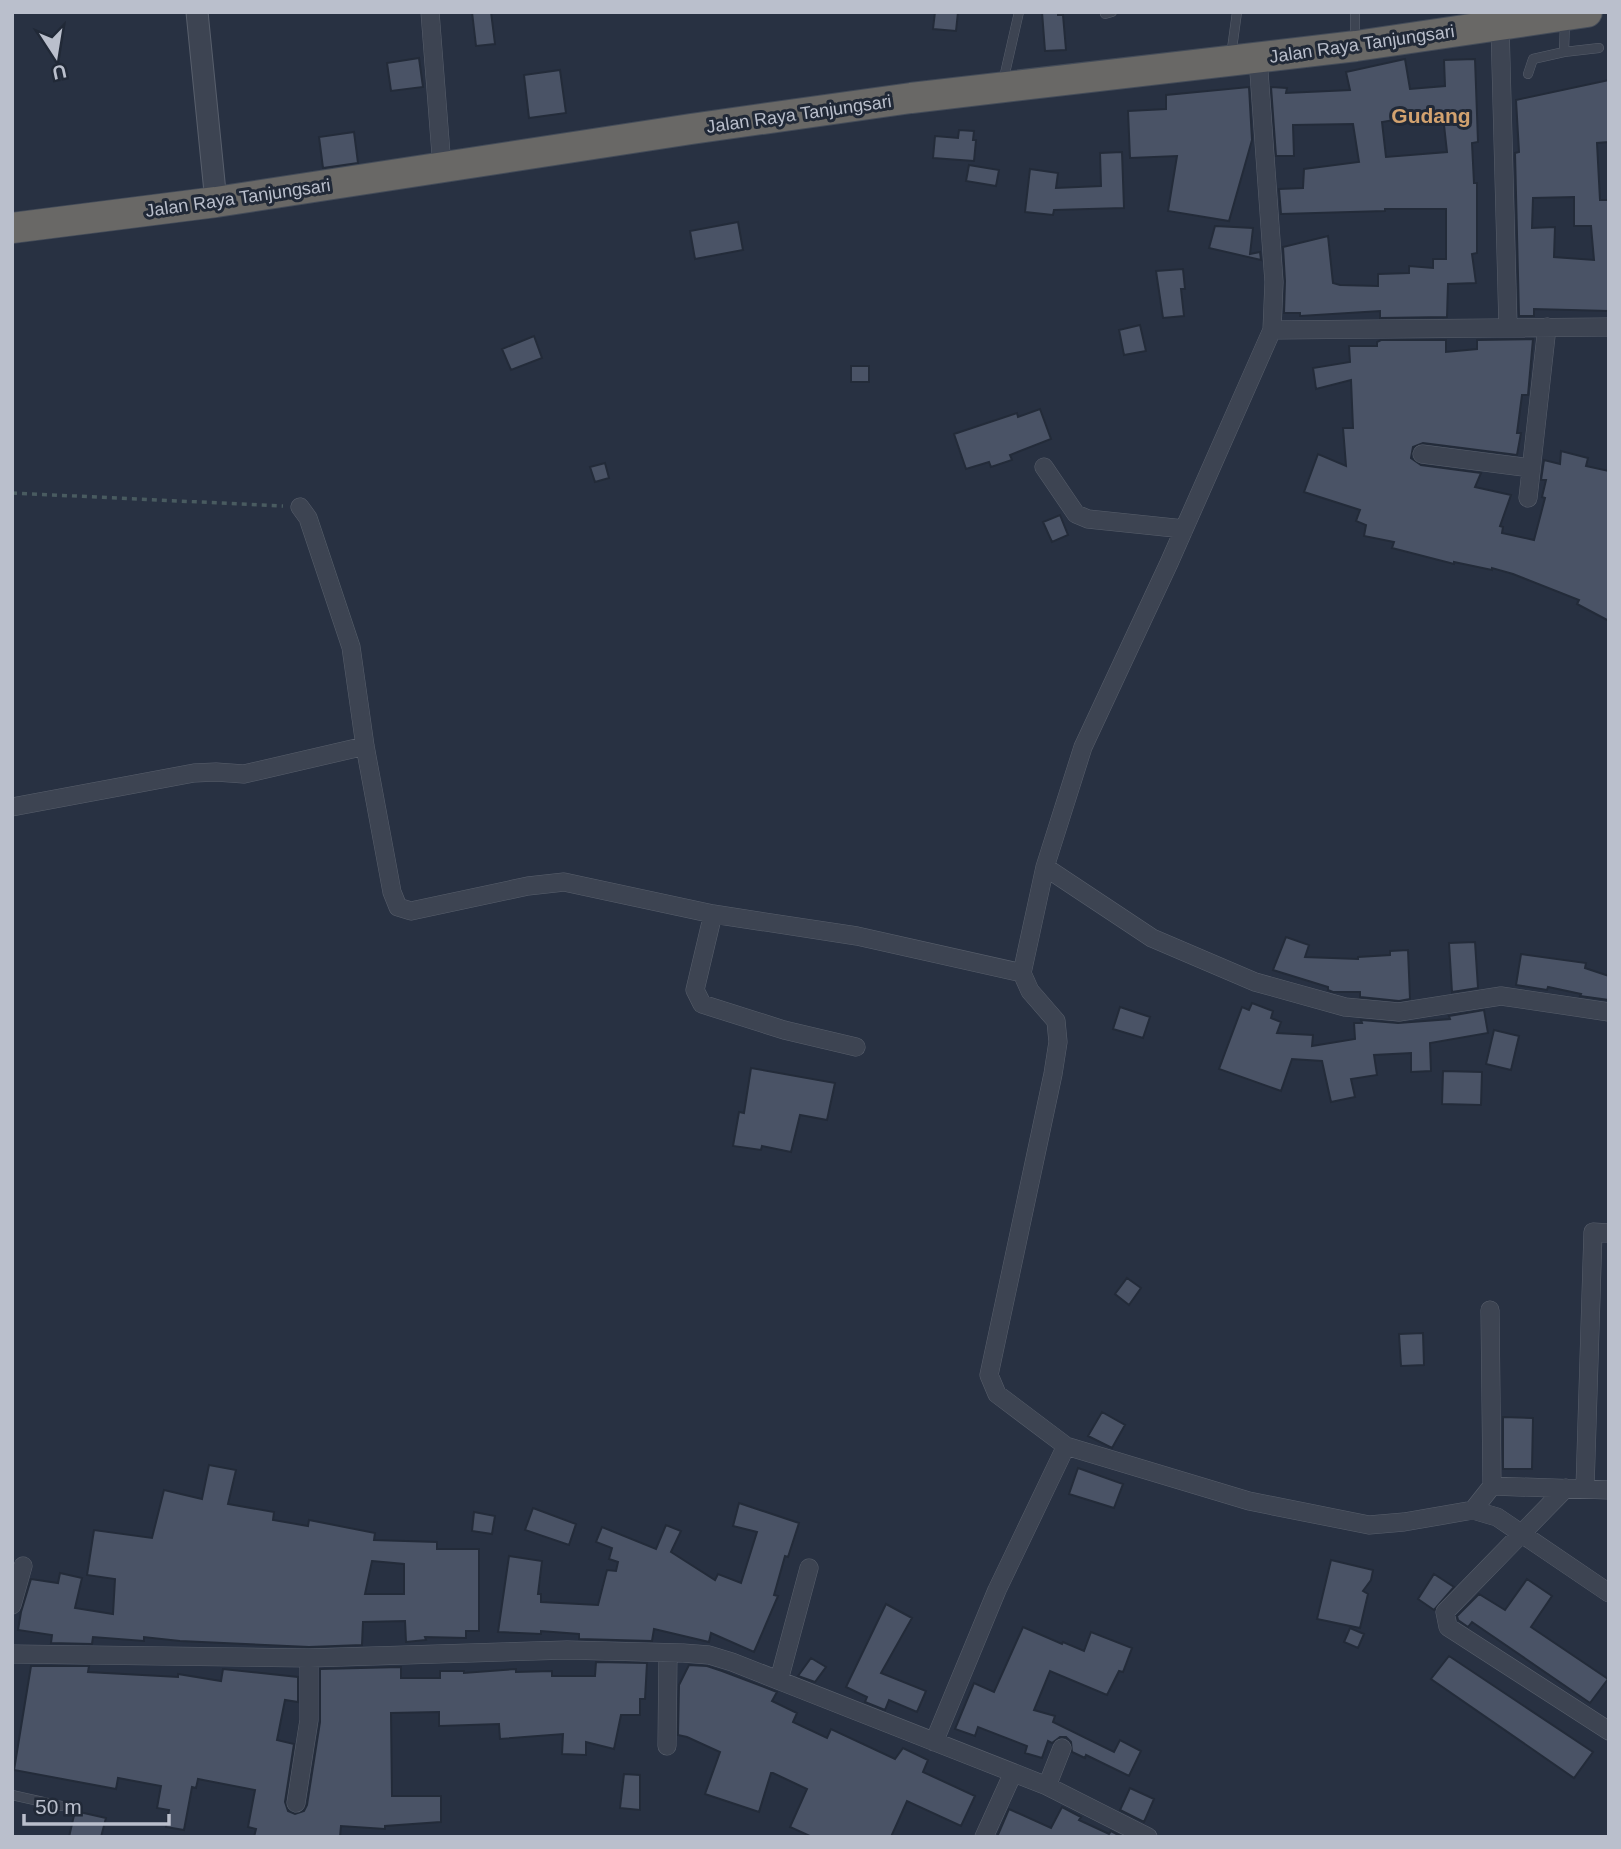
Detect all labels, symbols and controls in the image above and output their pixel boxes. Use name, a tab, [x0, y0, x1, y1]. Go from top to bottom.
north arrow	[21, 21, 91, 91]
street label: Jalan Raya Tanjungsari	[1268, 21, 1456, 67]
text: U	[51, 60, 68, 84]
street label: Jalan Raya Tanjungsari	[705, 91, 893, 137]
district label: Gudang	[1391, 104, 1471, 127]
street label: Jalan Raya Tanjungsari	[144, 175, 332, 221]
scale bar	[24, 1783, 170, 1827]
text: 50 m	[35, 1795, 82, 1818]

